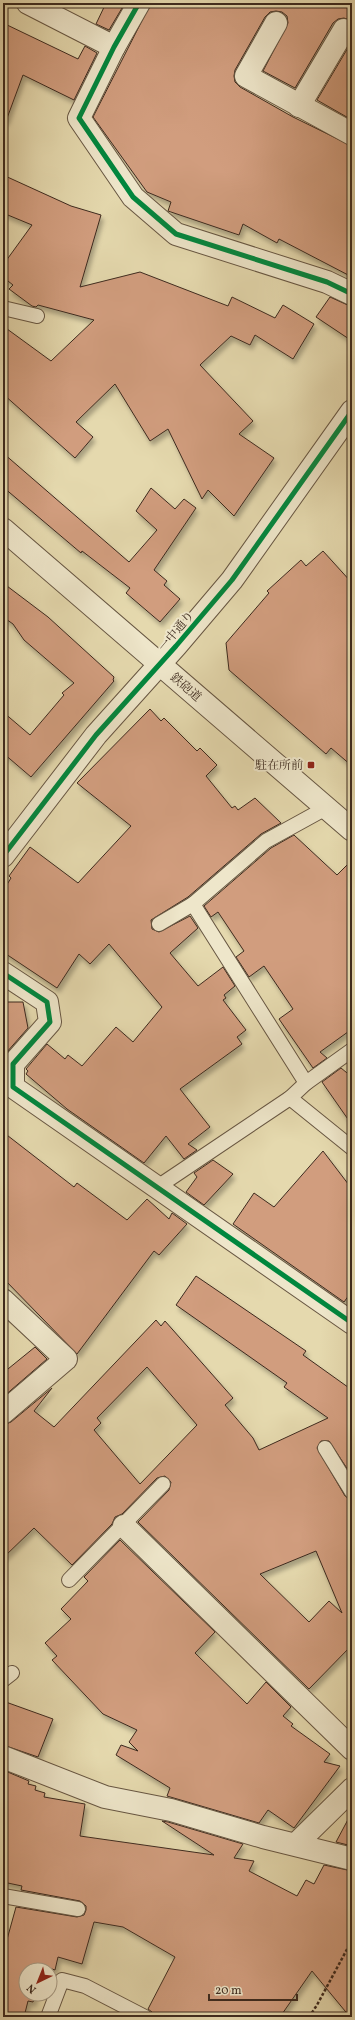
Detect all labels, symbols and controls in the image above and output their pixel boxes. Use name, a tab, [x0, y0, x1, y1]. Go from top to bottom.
street label: 一中通り	[155, 608, 198, 655]
street label: 鉄砲道	[166, 669, 204, 706]
place label: 駐在所前	[255, 758, 303, 774]
marker: 駐在所前	[306, 760, 316, 770]
north arrow	[18, 1962, 58, 2002]
scale bar	[209, 1976, 297, 2002]
text: N	[24, 1980, 40, 1996]
text: 20 m	[215, 1983, 242, 1999]

